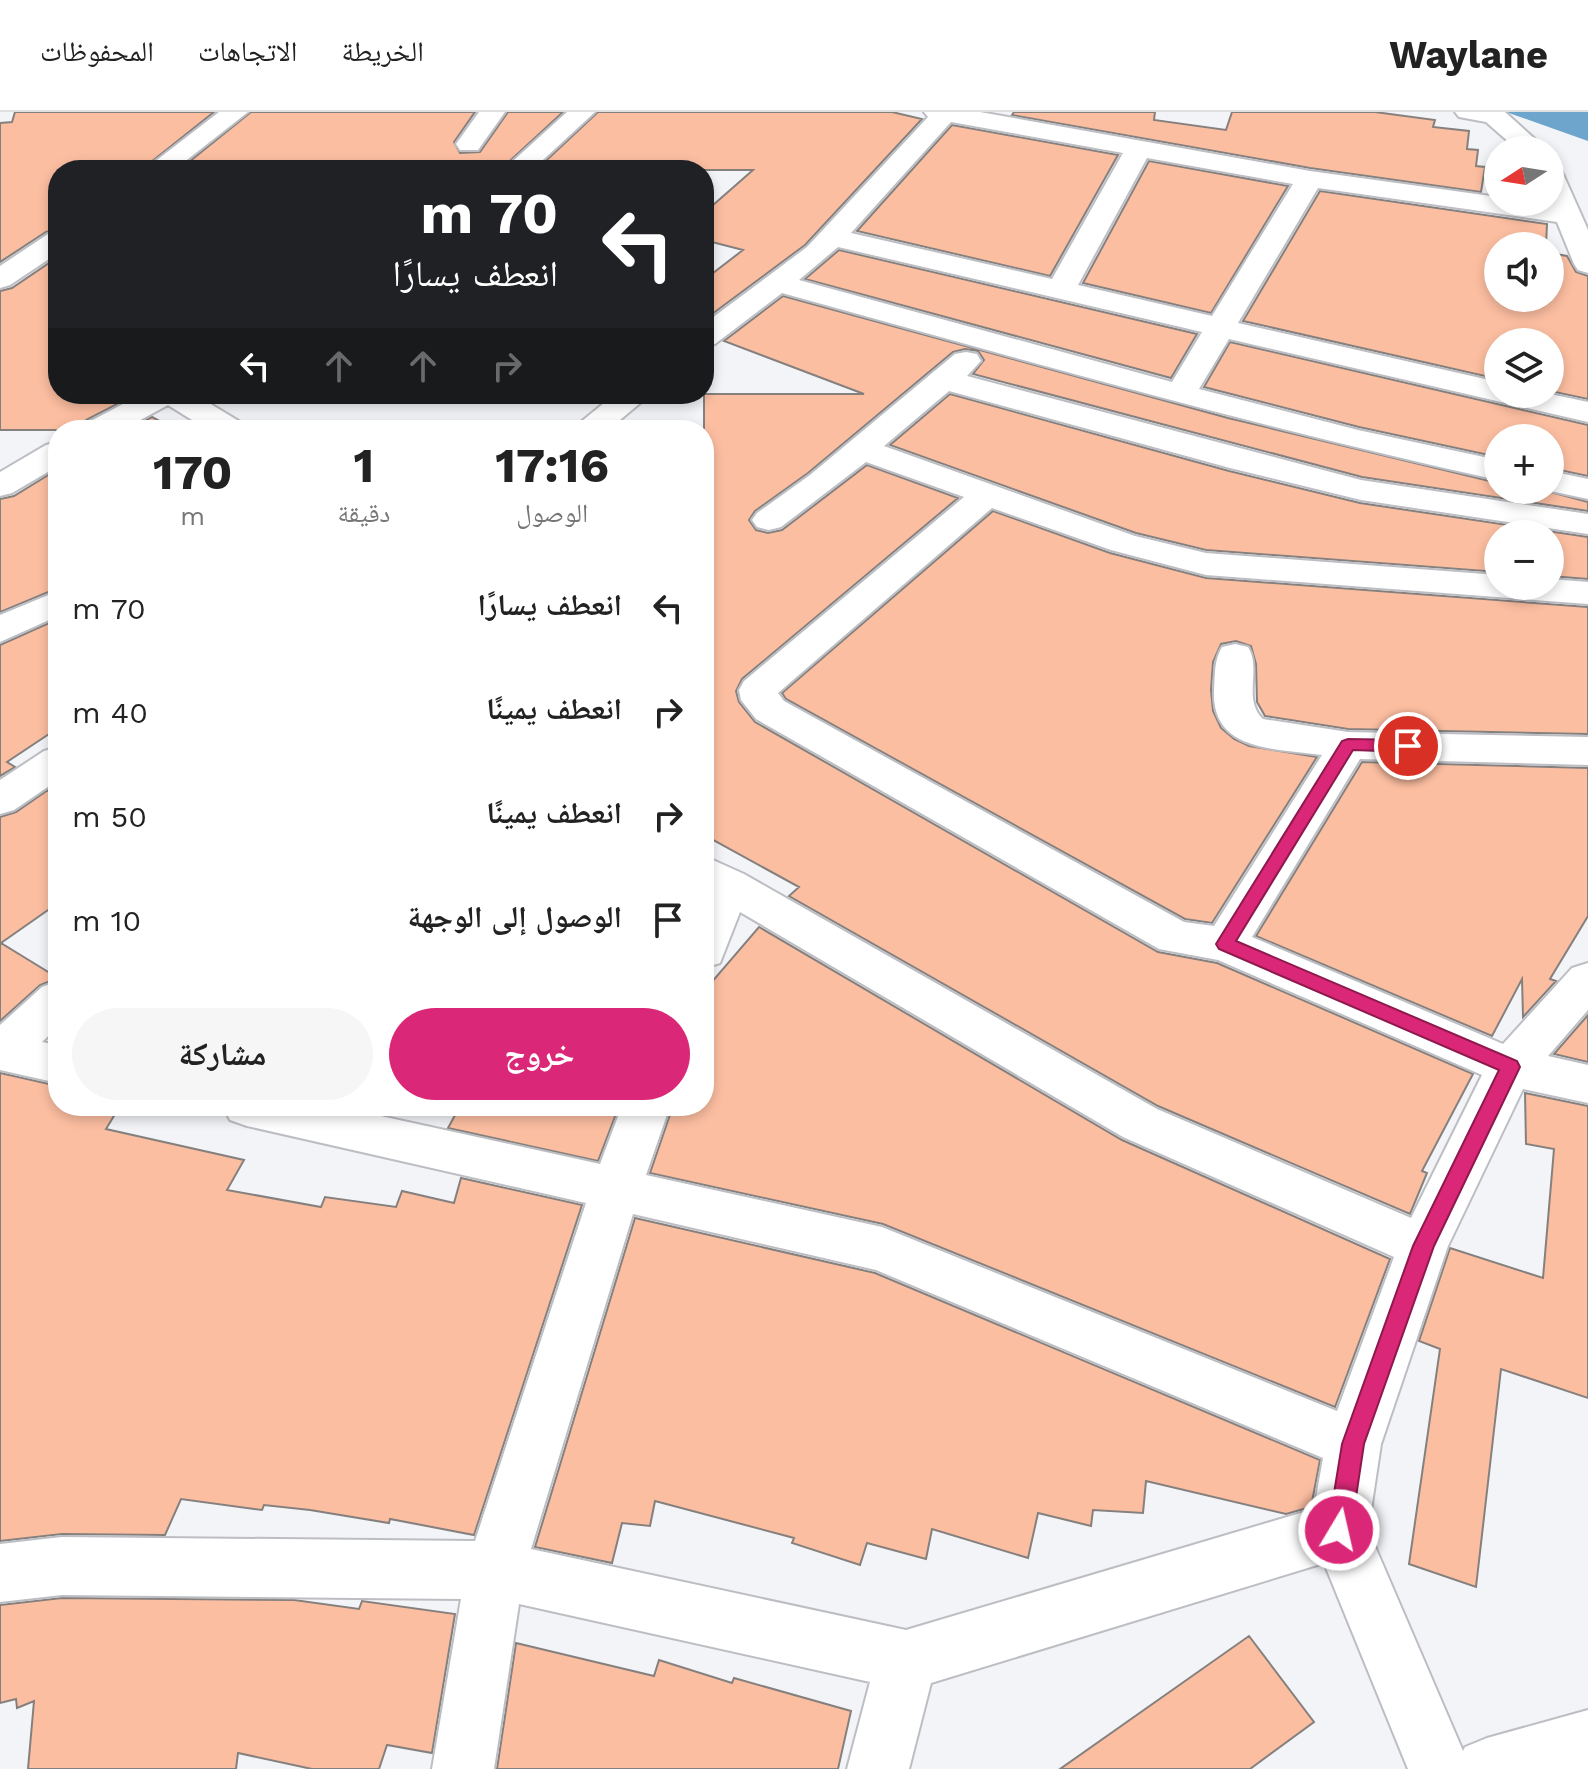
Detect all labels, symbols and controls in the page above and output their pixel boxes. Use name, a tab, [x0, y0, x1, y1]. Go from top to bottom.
text: Waylane	[1389, 33, 1548, 77]
text: المحفوظات	[40, 35, 154, 68]
text: الاتجاهات	[198, 35, 297, 68]
text: الخريطة	[341, 35, 424, 68]
north arrow	[1484, 136, 1564, 216]
map controls	[1484, 136, 1564, 600]
text: 70 m	[421, 181, 558, 247]
icon: left	[586, 192, 690, 296]
button: sound	[1484, 232, 1564, 312]
text: انعطف يسارًا	[393, 253, 558, 295]
button: layers	[1484, 328, 1564, 408]
icon: left	[233, 344, 277, 388]
icon: ahead	[317, 344, 361, 388]
icon: ahead	[401, 344, 445, 388]
icon: right	[485, 344, 529, 388]
button: +	[1484, 424, 1564, 504]
text: 1	[354, 437, 374, 494]
text: 17:16	[495, 437, 609, 494]
text: 170	[153, 444, 233, 501]
text: دقيقة	[337, 498, 390, 528]
text: الوصول	[516, 498, 588, 528]
text: m	[180, 501, 205, 531]
button: −	[1484, 520, 1564, 600]
icon: left	[646, 586, 690, 630]
text: انعطف يسارًا	[477, 587, 622, 622]
text: 70 m	[72, 591, 146, 626]
icon: right	[646, 690, 690, 734]
text: انعطف يمينًا	[486, 691, 622, 726]
text: 40 m	[72, 695, 148, 730]
pin	[1374, 712, 1442, 780]
icon: arrive	[1386, 724, 1430, 768]
icon: right	[646, 794, 690, 838]
text: انعطف يمينًا	[486, 795, 622, 830]
text: 50 m	[72, 799, 147, 834]
icon: arrive	[646, 898, 690, 942]
text: الوصول إلى الوجهة	[408, 899, 622, 934]
text: 10 m	[72, 903, 141, 938]
button: مشاركة	[72, 1008, 373, 1100]
button: خروج	[389, 1008, 690, 1100]
position arrow	[1297, 1488, 1381, 1572]

